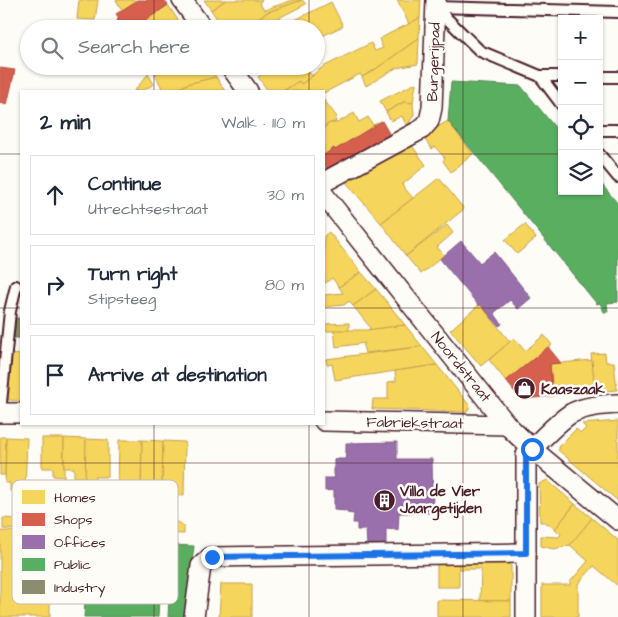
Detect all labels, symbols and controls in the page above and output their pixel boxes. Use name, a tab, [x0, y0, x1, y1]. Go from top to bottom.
map controls	[558, 15, 603, 195]
button: +	[558, 15, 603, 60]
search box	[20, 20, 325, 75]
street label: Burgerijpad	[422, 22, 447, 102]
icon: search	[38, 34, 66, 62]
text: Search here	[78, 34, 190, 61]
button: −	[558, 60, 603, 105]
button: locate	[558, 105, 603, 150]
text: 2 min	[40, 108, 90, 137]
text: Walk · 110 m	[221, 112, 305, 134]
button: layers	[558, 150, 603, 195]
text: Continue	[88, 171, 162, 198]
icon: ahead	[41, 181, 69, 209]
text: 30 m	[267, 184, 304, 206]
text: Utrechtsestraat	[88, 198, 208, 220]
text: Turn right	[88, 261, 177, 288]
icon: right	[41, 271, 69, 299]
text: 80 m	[265, 274, 304, 296]
text: Stipsteeg	[88, 288, 156, 310]
street label: Noordstraat	[426, 327, 496, 407]
icon: arrive	[41, 361, 69, 389]
text: Arrive at destination	[88, 362, 267, 389]
shop icon: Kaaszaak	[513, 377, 537, 401]
place label: Kaaszaak	[541, 379, 606, 400]
street label: Fabriekstraat	[366, 412, 464, 434]
route start	[521, 438, 544, 461]
legend	[12, 480, 178, 604]
place label: Villa de Vier Jaargetijden	[399, 481, 482, 521]
text: Homes	[54, 488, 96, 508]
building icon: Villa de Vier Jaargetijden	[372, 488, 396, 512]
text: Shops	[54, 510, 93, 530]
text: Offices	[54, 533, 106, 553]
route end	[201, 546, 224, 569]
text: Public	[54, 555, 91, 575]
text: Industry	[54, 578, 106, 598]

